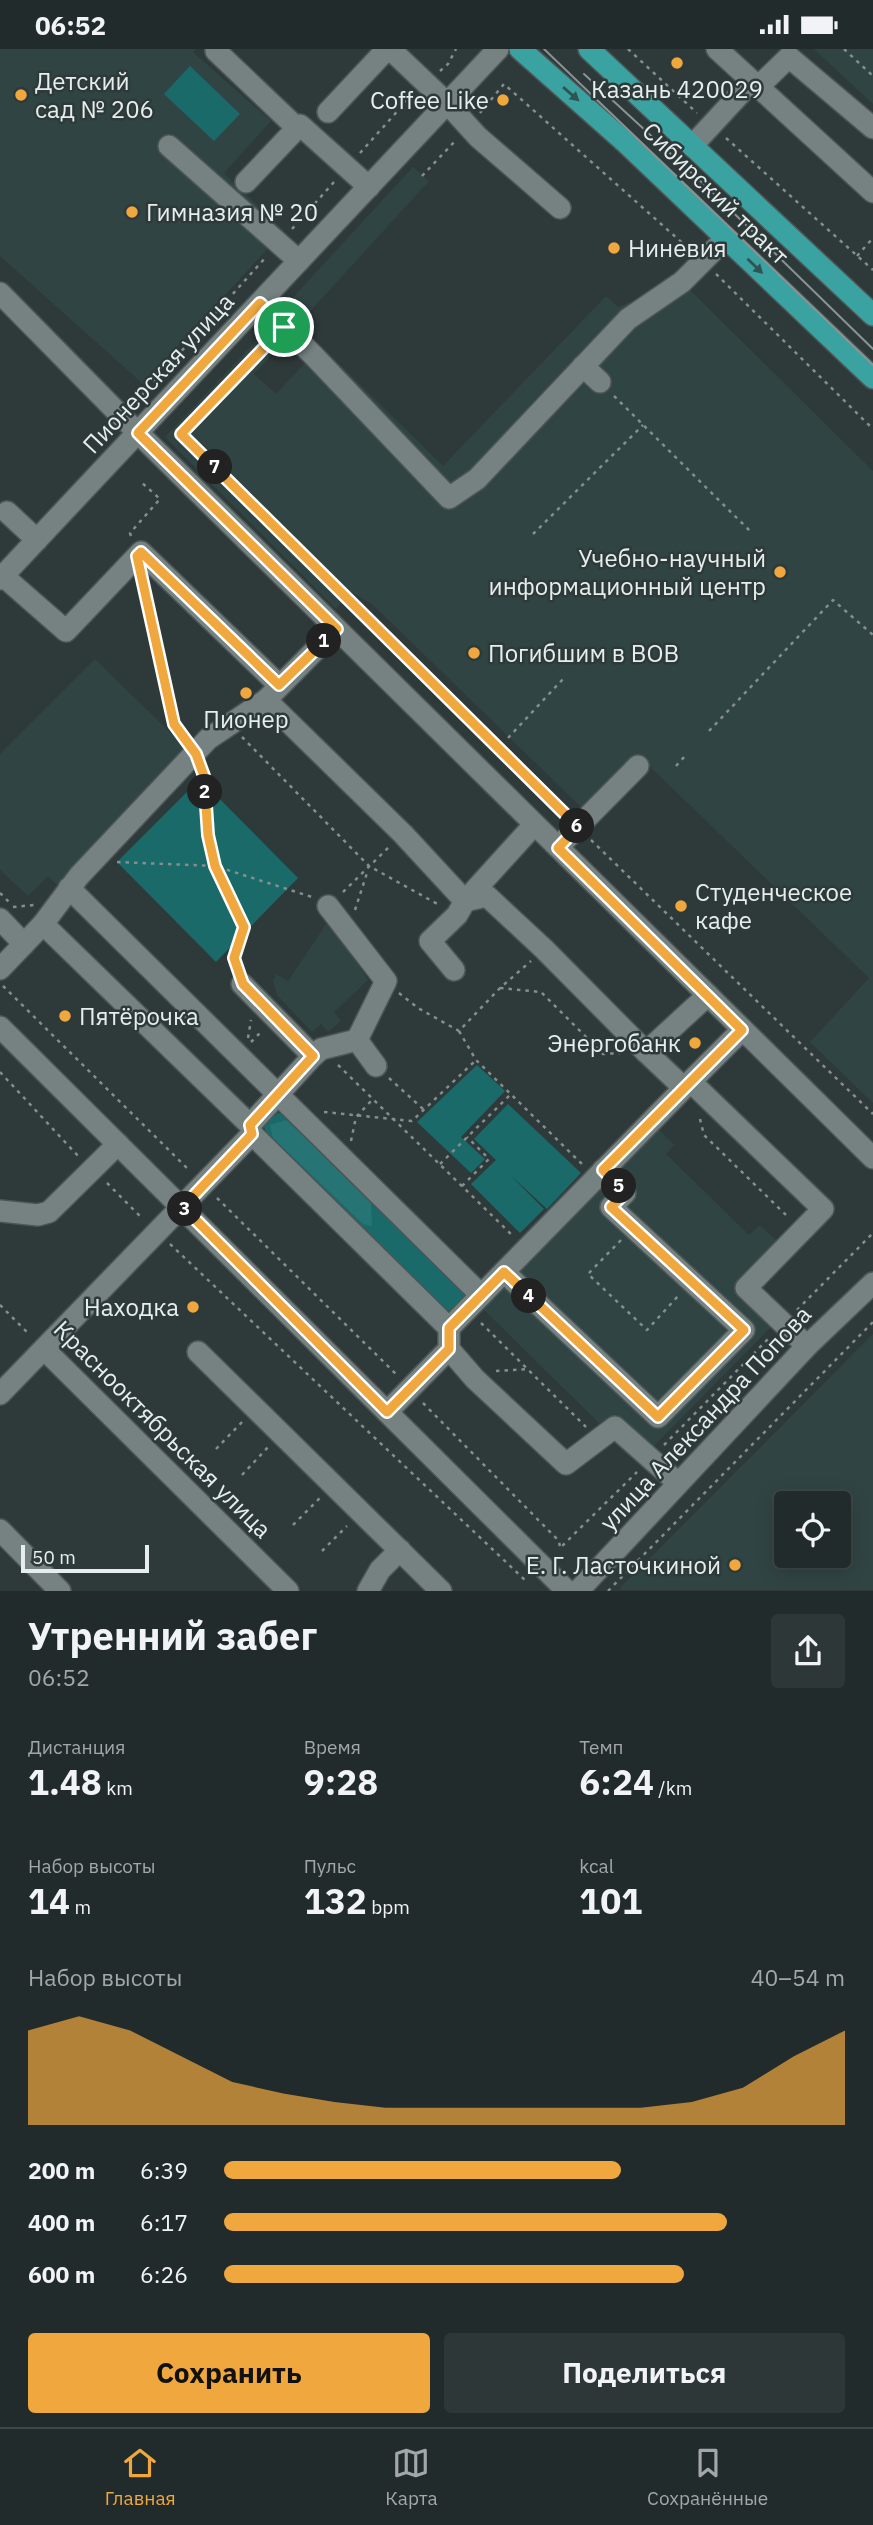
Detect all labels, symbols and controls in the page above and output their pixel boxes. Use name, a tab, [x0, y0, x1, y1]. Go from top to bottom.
text: 06:52	[35, 8, 106, 42]
marker: Казань 420029	[669, 55, 685, 71]
place label: Детский сад № 206	[35, 65, 154, 125]
place label: Казань 420029	[591, 73, 763, 105]
place label: Coffee Like	[370, 84, 489, 116]
one-way arrow	[562, 86, 580, 102]
marker: Детский сад № 206	[13, 87, 29, 103]
marker: Coffee Like	[495, 92, 511, 108]
street label: Сибирский тракт	[636, 115, 796, 271]
place label: Гимназия № 20	[146, 196, 318, 228]
marker: Гимназия № 20	[124, 204, 140, 220]
place label: Ниневия	[628, 232, 727, 264]
marker: Ниневия	[606, 240, 622, 256]
one-way arrow	[746, 257, 763, 273]
street label: Пионерская улица	[75, 286, 241, 460]
pin	[254, 297, 314, 357]
icon: arrive	[265, 308, 303, 346]
pin: 7	[198, 449, 232, 485]
text: 7	[209, 454, 220, 478]
place label: Учебно-научный информационный центр	[489, 542, 766, 602]
marker: Учебно-научный информационный центр	[772, 564, 788, 580]
pin: 1	[306, 623, 342, 659]
text: 1	[318, 628, 329, 652]
place label: Погибшим в ВОВ	[488, 637, 679, 669]
marker: Погибшим в ВОВ	[466, 645, 482, 661]
marker: Пионер	[238, 685, 254, 701]
place label: Пионер	[203, 703, 289, 735]
pin: 2	[188, 775, 222, 809]
text: 2	[199, 779, 210, 803]
pin: 6	[560, 809, 594, 843]
text: 6	[571, 813, 582, 837]
place label: Студенческое кафе	[695, 876, 852, 936]
marker: Студенческое кафе	[673, 898, 689, 914]
place label: Пятёрочка	[79, 1000, 199, 1032]
marker: Пятёрочка	[57, 1008, 73, 1024]
place label: Энергобанк	[547, 1027, 681, 1059]
marker: Энергобанк	[687, 1035, 703, 1051]
pin: 5	[602, 1169, 636, 1203]
text: 5	[613, 1173, 624, 1197]
pin: 3	[168, 1191, 202, 1227]
text: 3	[179, 1196, 190, 1220]
pin: 4	[512, 1279, 546, 1313]
text: 4	[523, 1283, 534, 1307]
place label: Находка	[84, 1291, 179, 1323]
marker: Находка	[185, 1299, 201, 1315]
street label: улица Александра Попова	[592, 1299, 818, 1537]
street label: Краснооктябрьская улица	[47, 1313, 279, 1545]
map controls	[774, 1491, 851, 1568]
button: locate	[774, 1491, 851, 1568]
scale bar	[21, 1541, 149, 1573]
text: 50 m	[32, 1545, 76, 1569]
place label: Е. Г. Ласточкиной	[526, 1549, 721, 1581]
marker: Е. Г. Ласточкиной	[727, 1557, 743, 1573]
text: Утренний забег	[28, 1611, 317, 1660]
button: share	[771, 1614, 845, 1688]
text: 06:52	[28, 1662, 90, 1692]
text: Дистанция	[28, 1735, 125, 1759]
text: Время	[304, 1735, 361, 1759]
text: Темп	[579, 1735, 624, 1759]
text: 1.48	[28, 1759, 102, 1805]
text: 9:28	[304, 1759, 378, 1805]
text: 6:24	[579, 1759, 654, 1805]
text: km	[102, 1776, 133, 1800]
text: /km	[654, 1776, 692, 1800]
text: Набор высоты	[28, 1854, 155, 1878]
text: Пульс	[304, 1854, 356, 1878]
text: kcal	[579, 1854, 614, 1878]
text: 14	[28, 1878, 70, 1924]
text: 132	[304, 1878, 367, 1924]
text: 101	[579, 1878, 642, 1924]
text: m	[70, 1895, 91, 1919]
text: bpm	[367, 1895, 410, 1919]
text: Набор высоты	[28, 1962, 182, 1992]
text: 40–54 m	[751, 1962, 845, 1992]
text: 200 m	[28, 2155, 95, 2185]
text: 6:39	[140, 2155, 188, 2185]
text: 400 m	[28, 2207, 95, 2237]
text: 6:17	[140, 2207, 188, 2237]
text: 600 m	[28, 2259, 95, 2289]
text: 6:26	[140, 2259, 188, 2289]
button: Сохранить	[28, 2333, 430, 2413]
button: Поделиться	[444, 2333, 845, 2413]
tab: Главная	[105, 2444, 176, 2510]
tab: Карта	[385, 2444, 438, 2510]
tab: Сохранённые	[647, 2444, 768, 2510]

